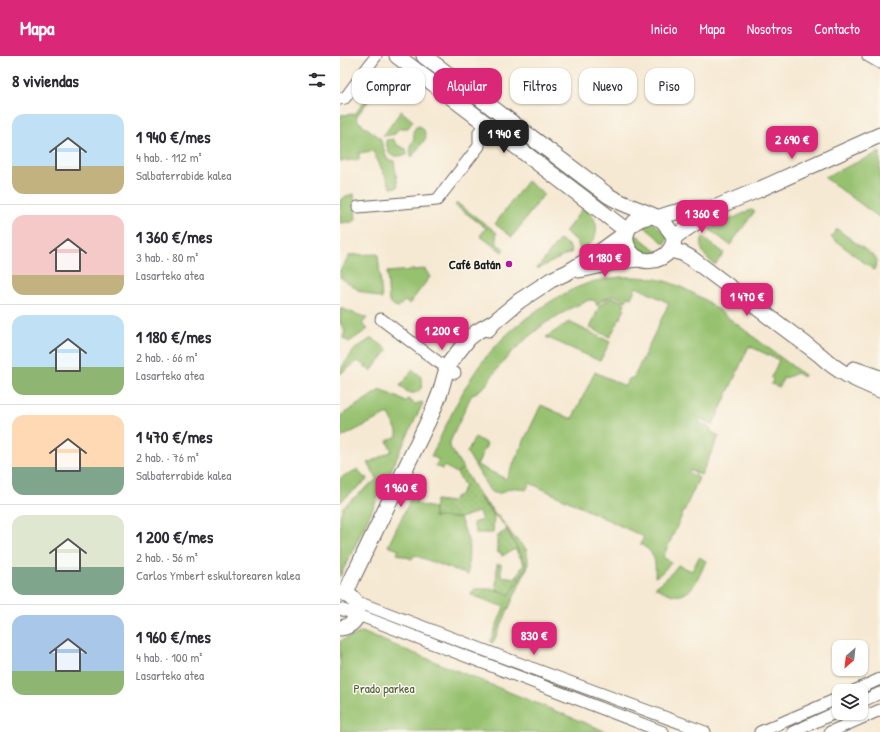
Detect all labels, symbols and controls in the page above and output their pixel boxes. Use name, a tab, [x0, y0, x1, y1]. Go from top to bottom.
text: Mapa	[20, 15, 54, 41]
text: Inicio	[651, 19, 677, 38]
text: Mapa	[699, 19, 725, 38]
text: Nosotros	[747, 19, 792, 38]
text: Contacto	[814, 19, 860, 38]
chip: Comprar	[352, 68, 425, 104]
chip: Alquilar	[433, 68, 502, 104]
chip: Filtros	[510, 68, 571, 104]
chip: Nuevo	[579, 68, 637, 104]
chip: Piso	[645, 68, 694, 104]
text: 8 viviendas	[12, 69, 79, 92]
icon: filters	[306, 69, 328, 91]
pin: 1 940 €	[467, 120, 541, 154]
text: 1 940 €	[488, 124, 520, 142]
text: 1 940 €/mes	[136, 125, 210, 148]
pin: 2 690 €	[755, 126, 829, 160]
icon: home	[44, 130, 92, 178]
text: 2 690 €	[775, 130, 809, 148]
text: 4 hab. · 112 m²	[136, 148, 201, 166]
text: Salbaterrabide kalea	[136, 166, 231, 184]
pin: 1 360 €	[665, 200, 739, 234]
text: 1 360 €	[685, 204, 719, 222]
text: 1 360 €/mes	[136, 225, 212, 248]
icon: home	[44, 231, 92, 279]
pin: 1 180 €	[568, 244, 642, 278]
text: 3 hab. · 80 m²	[136, 248, 198, 266]
text: 1 180 €	[588, 248, 622, 266]
place label: Café Batán	[449, 255, 501, 273]
marker: Café Batán	[504, 259, 514, 269]
text: Lasarteko atea	[136, 266, 204, 284]
pin: 1 470 €	[710, 283, 784, 317]
text: 1 470 €	[730, 287, 764, 305]
pin: 1 200 €	[405, 317, 479, 351]
text: 1 200 €	[425, 321, 459, 339]
text: 1 180 €/mes	[136, 325, 211, 348]
icon: home	[44, 331, 92, 379]
text: 2 hab. · 66 m²	[136, 348, 198, 366]
text: Lasarteko atea	[136, 366, 204, 384]
text: 1 470 €/mes	[136, 425, 213, 448]
icon: home	[44, 431, 92, 479]
text: 2 hab. · 76 m²	[136, 448, 199, 466]
text: Salbaterrabide kalea	[136, 466, 231, 484]
pin: 1 960 €	[364, 474, 438, 508]
text: 1 960 €	[385, 478, 417, 496]
text: 1 200 €/mes	[136, 525, 213, 548]
icon: home	[44, 531, 92, 579]
text: 2 hab. · 56 m²	[136, 548, 198, 566]
text: Carlos Ymbert eskultorearen kalea	[136, 566, 300, 584]
pin: 830 €	[506, 622, 562, 656]
text: 1 960 €/mes	[136, 625, 211, 648]
text: 830 €	[521, 626, 547, 644]
icon: home	[44, 631, 92, 679]
north arrow	[832, 640, 868, 676]
map controls	[832, 640, 868, 720]
text: 4 hab. · 100 m²	[136, 648, 202, 666]
text: Lasarteko atea	[136, 666, 204, 684]
park label: Prado parkea	[354, 679, 414, 697]
button: layers	[832, 684, 868, 720]

